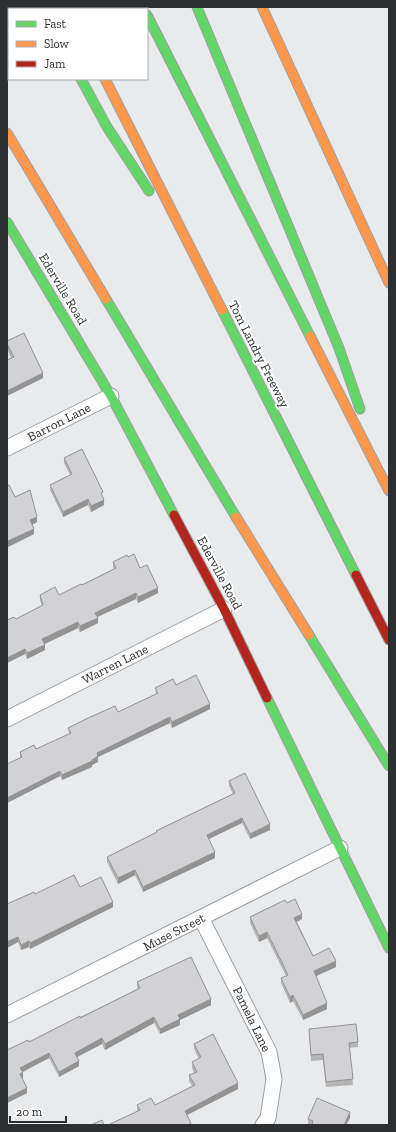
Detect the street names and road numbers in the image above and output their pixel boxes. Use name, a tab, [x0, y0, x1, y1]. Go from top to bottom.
street label: Ederville Road	[36, 251, 90, 327]
street label: Tom Landry Freeway	[225, 298, 293, 410]
street label: Barron Lane	[25, 400, 93, 444]
street label: Ederville Road	[194, 534, 246, 612]
street label: Warren Lane	[79, 641, 151, 687]
street label: Muse Street	[141, 910, 208, 954]
street label: Pamela Lane	[230, 984, 274, 1054]

